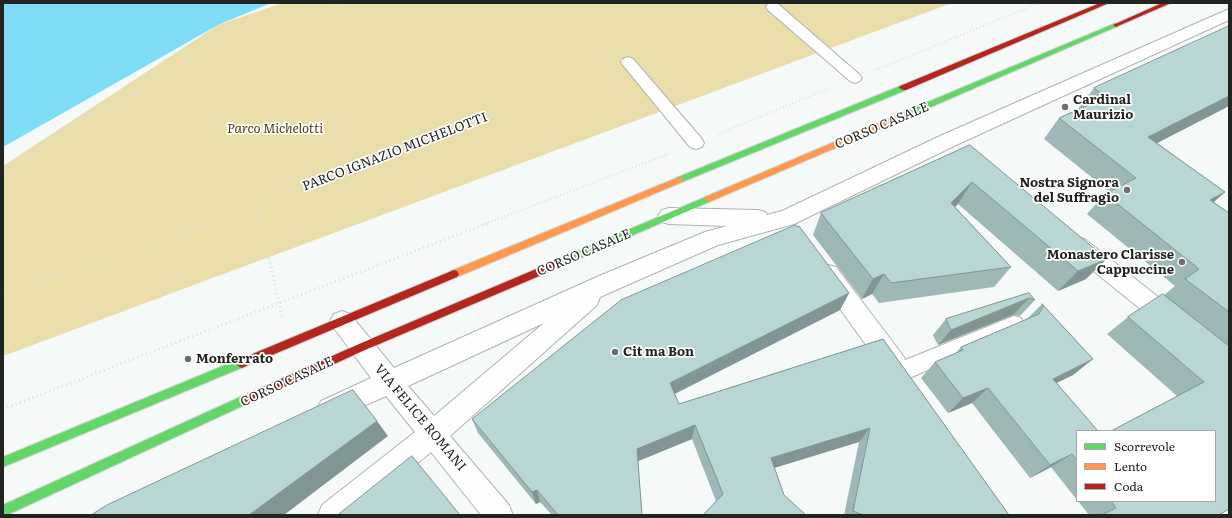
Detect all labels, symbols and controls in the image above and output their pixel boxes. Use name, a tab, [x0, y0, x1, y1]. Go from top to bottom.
place label: Cardinal Maurizio	[1073, 92, 1133, 123]
street label: CORSO CASALE	[833, 99, 931, 153]
marker: Cardinal Maurizio	[1060, 102, 1070, 112]
street label: PARCO IGNAZIO MICHELOTTI	[300, 109, 490, 195]
park label: Parco Michelotti	[227, 121, 323, 137]
place label: Nostra Signora del Suffragio	[1020, 175, 1119, 206]
marker: Nostra Signora del Suffragio	[1122, 185, 1132, 195]
street label: CORSO CASALE	[535, 226, 633, 280]
place label: Monastero Clarisse Cappuccine	[1047, 247, 1174, 278]
marker: Monastero Clarisse Cappuccine	[1177, 257, 1187, 267]
place label: Cit ma Bon	[623, 344, 694, 360]
marker: Cit ma Bon	[610, 347, 620, 357]
place label: Monferrato	[196, 351, 273, 367]
marker: Monferrato	[183, 354, 193, 364]
street label: CORSO CASALE	[238, 354, 336, 410]
street label: VIA FELICE ROMANI	[371, 362, 469, 474]
legend	[1076, 430, 1216, 502]
text: Scorrevole	[1114, 437, 1175, 455]
text: Lento	[1114, 457, 1147, 475]
text: Coda	[1114, 477, 1143, 495]

